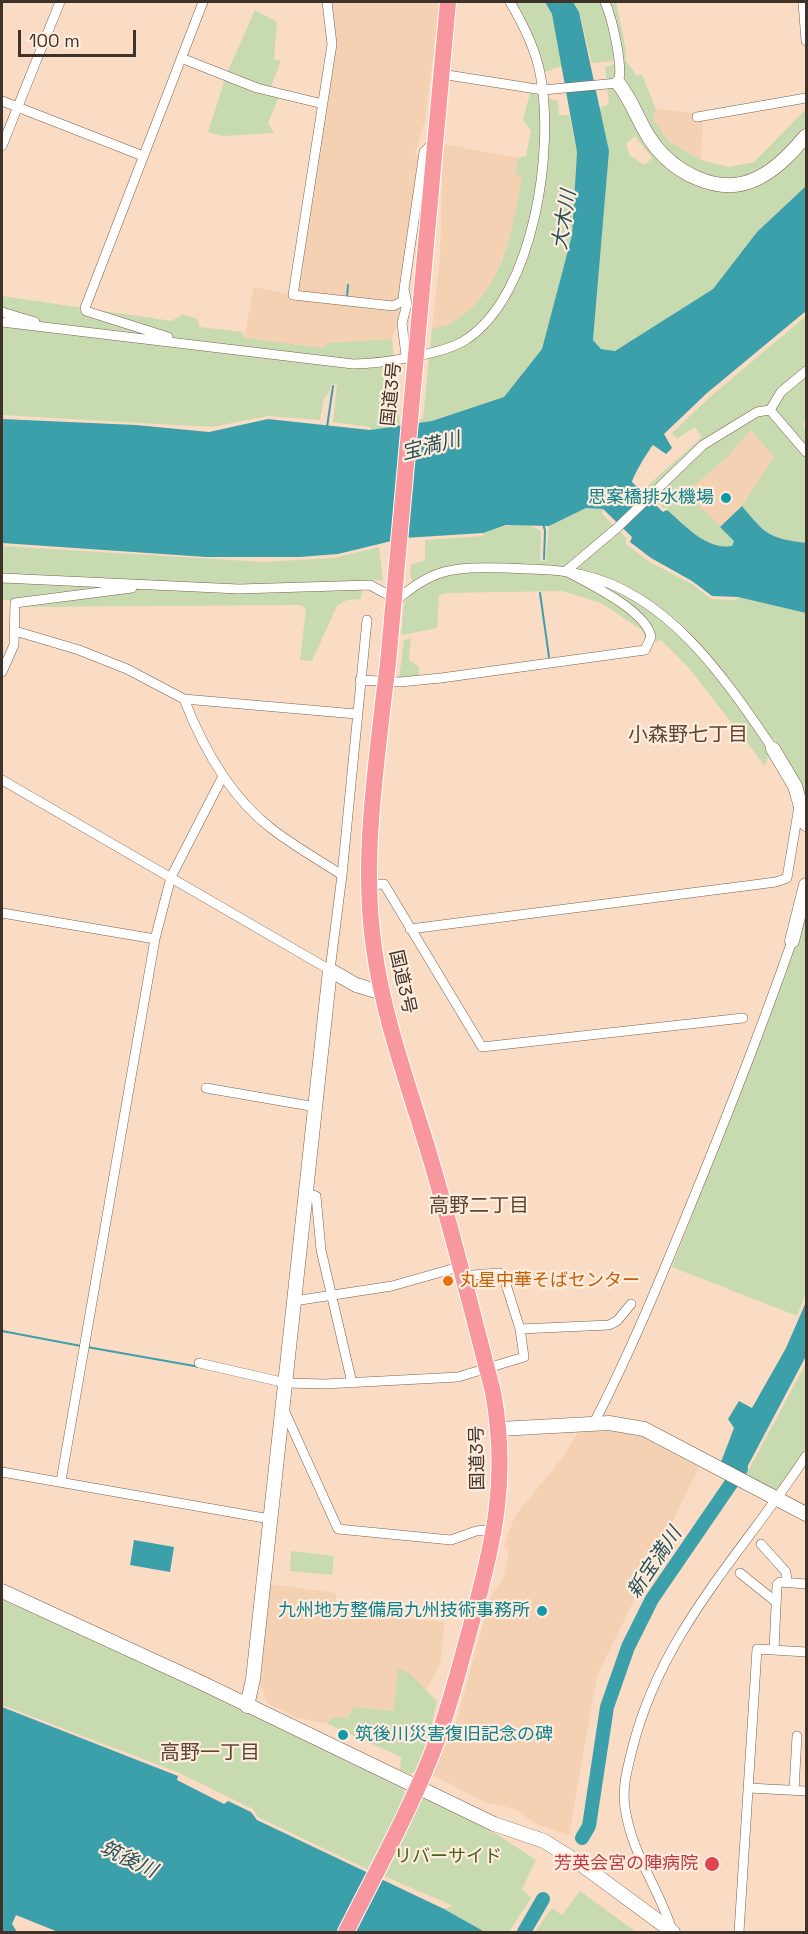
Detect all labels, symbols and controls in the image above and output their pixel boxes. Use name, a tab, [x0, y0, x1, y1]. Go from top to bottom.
scale bar	[21, 18, 140, 56]
text: 100 m	[29, 29, 80, 52]
water label: 大木川	[548, 188, 582, 252]
street label: 国道3号	[378, 361, 406, 427]
water label: 宝満川	[399, 428, 463, 466]
place label: 思案橋排水機場	[588, 487, 714, 509]
marker: 思案橋排水機場	[719, 491, 733, 505]
district label: 小森野七丁目	[628, 724, 748, 748]
street label: 国道3号	[384, 948, 420, 1016]
district label: 高野二丁目	[429, 1195, 529, 1219]
place label: 丸星中華そばセンター	[460, 1270, 640, 1292]
marker: 丸星中華そばセンター	[441, 1274, 455, 1288]
street label: 国道3号	[467, 1425, 489, 1491]
water label: 新宝満川	[623, 1523, 687, 1603]
place label: 九州地方整備局九州技術事務所	[278, 1600, 530, 1622]
marker: 九州地方整備局九州技術事務所	[535, 1604, 549, 1618]
place label: 筑後川災害復旧記念の碑	[355, 1724, 553, 1746]
marker: 筑後川災害復旧記念の碑	[336, 1728, 350, 1742]
district label: 高野一丁目	[160, 1742, 260, 1766]
water label: 筑後川	[96, 1836, 160, 1884]
park label: リバーサイド	[394, 1846, 502, 1868]
place label: 芳英会宮の陣病院	[554, 1853, 698, 1875]
marker: 芳英会宮の陣病院	[703, 1855, 721, 1873]

